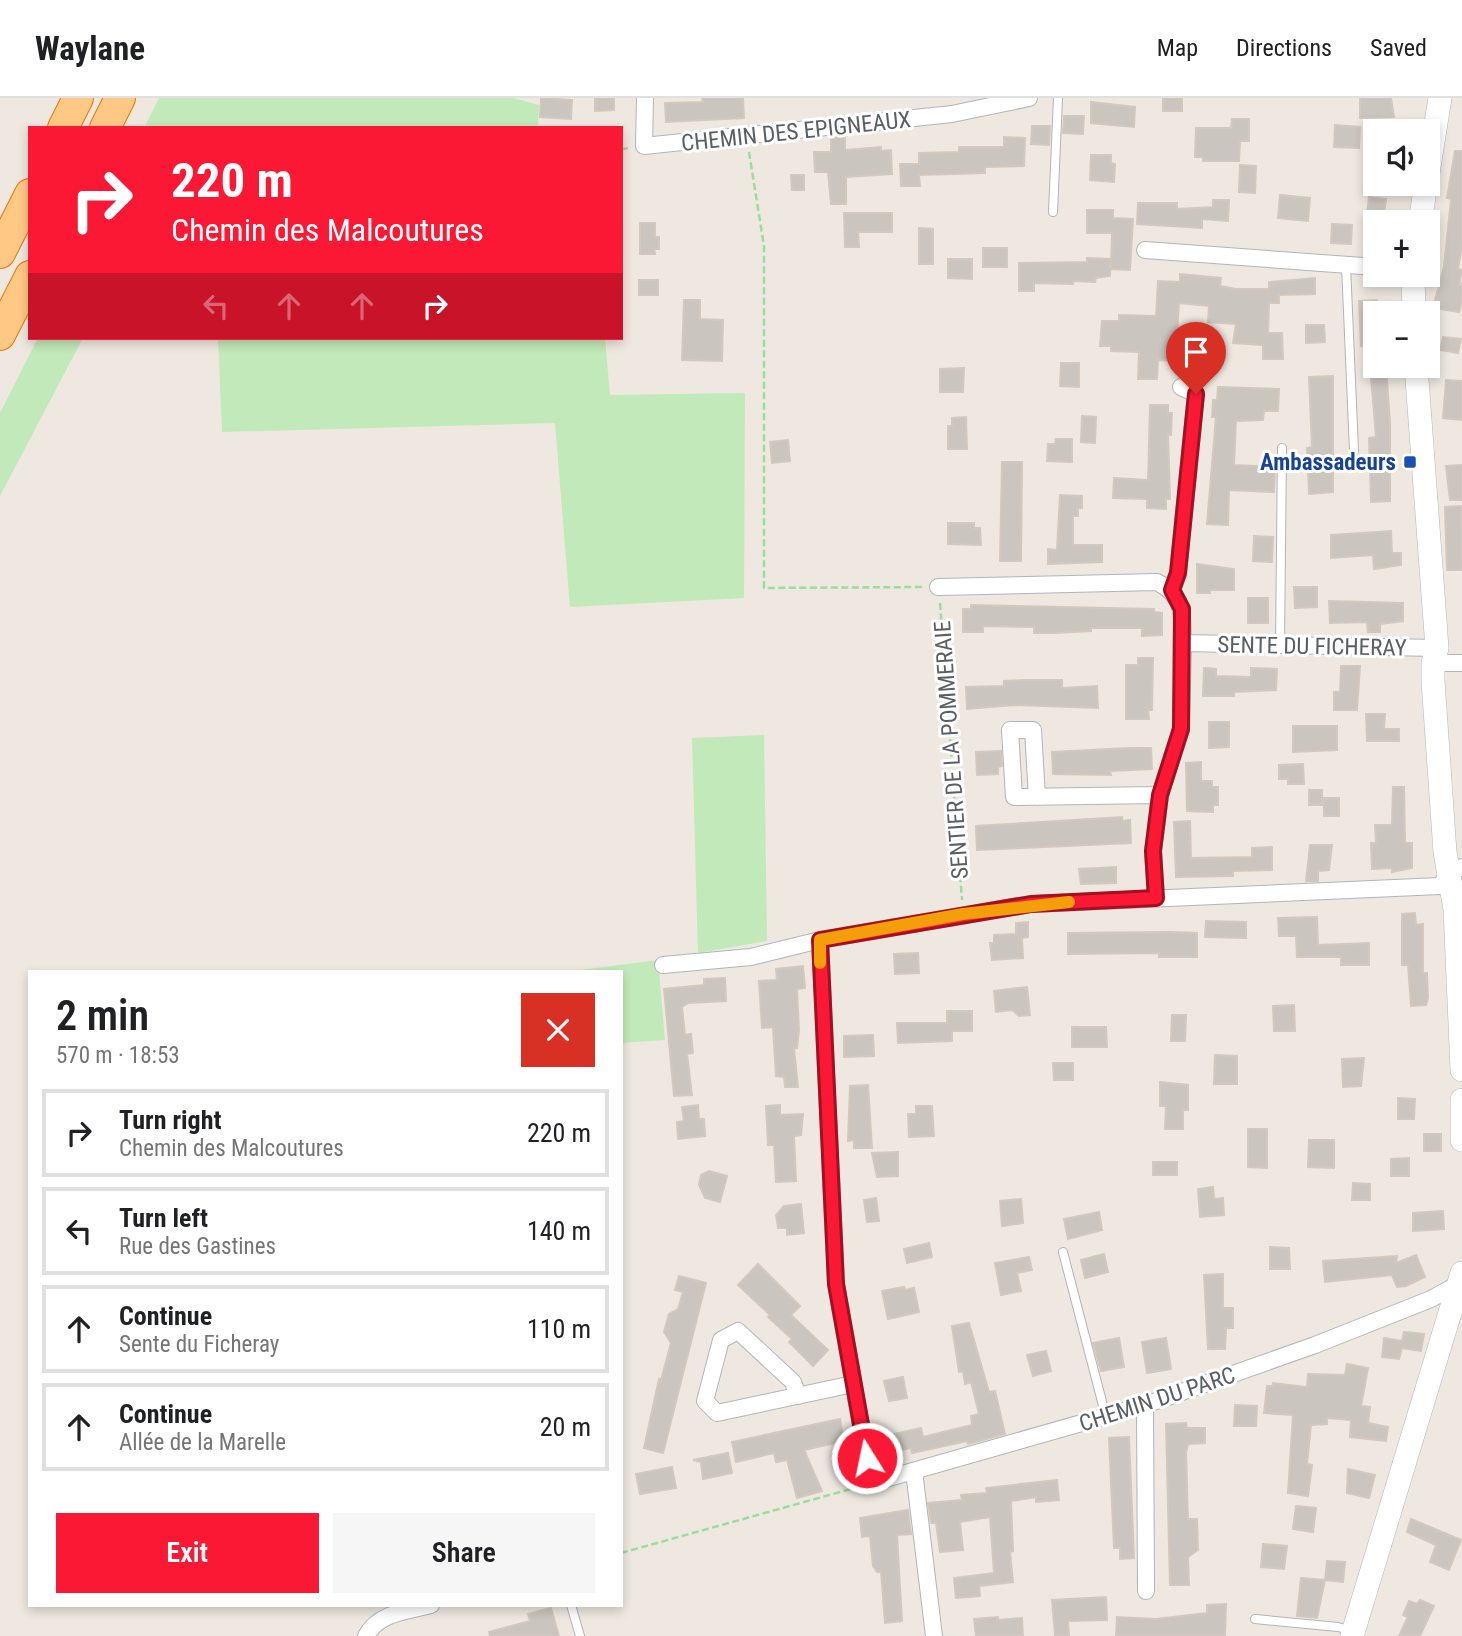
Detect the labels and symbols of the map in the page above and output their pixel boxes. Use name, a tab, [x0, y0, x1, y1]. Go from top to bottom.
street label: CHEMIN DES EPIGNEAUX	[680, 106, 912, 157]
pin	[1166, 322, 1226, 394]
place label: Ambassadeurs	[1260, 449, 1396, 476]
marker: Ambassadeurs	[1402, 454, 1418, 470]
street label: SENTIER DE LA POMMERAIE	[929, 620, 974, 880]
street label: SENTE DU FICHERAY	[1217, 631, 1407, 662]
street label: CHEMIN DU PARC	[1076, 1362, 1239, 1437]
position arrow	[830, 1421, 904, 1495]

